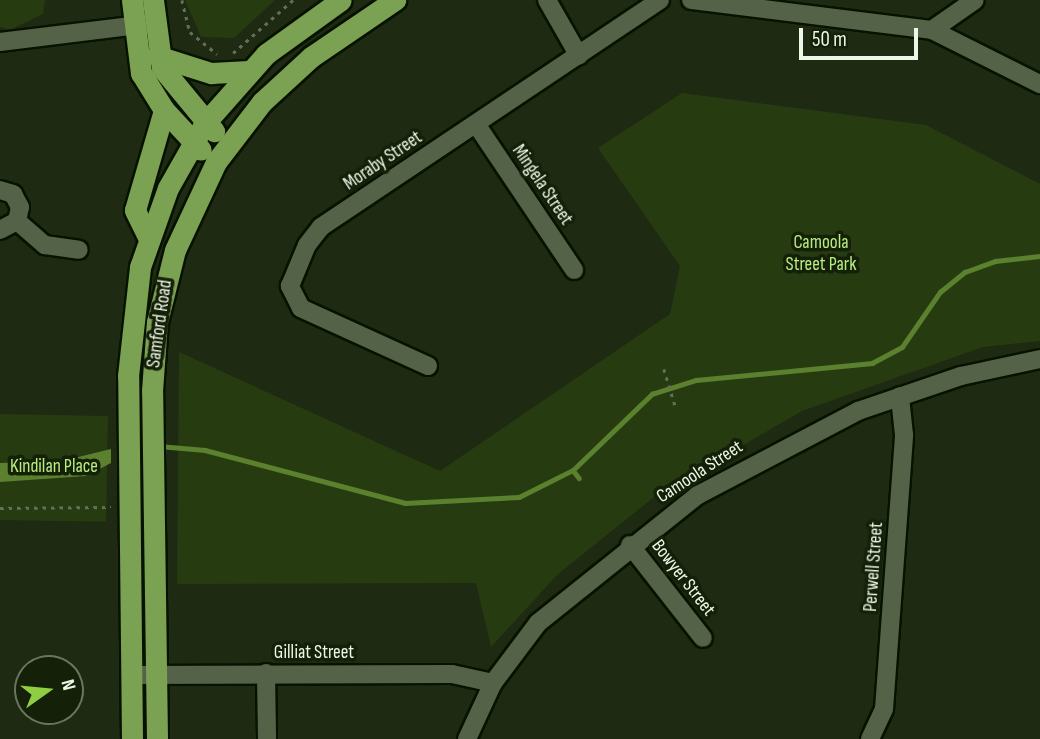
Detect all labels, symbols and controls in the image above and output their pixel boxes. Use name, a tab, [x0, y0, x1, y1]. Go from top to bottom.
scale bar	[802, 14, 921, 58]
text: 50 m	[812, 27, 847, 52]
street label: Moraby Street	[339, 126, 427, 196]
street label: Mingela Street	[507, 140, 577, 230]
park label: Camoola Street Park	[786, 232, 856, 276]
street label: Samford Road	[143, 279, 177, 369]
street label: Camoola Street	[653, 436, 747, 508]
park label: Kindilan Place	[10, 456, 98, 478]
street label: Perwell Street	[859, 521, 889, 613]
street label: Bowyer Street	[646, 535, 720, 621]
street label: Gilliat Street	[274, 642, 354, 664]
north arrow	[14, 655, 84, 725]
text: N	[55, 677, 80, 693]

